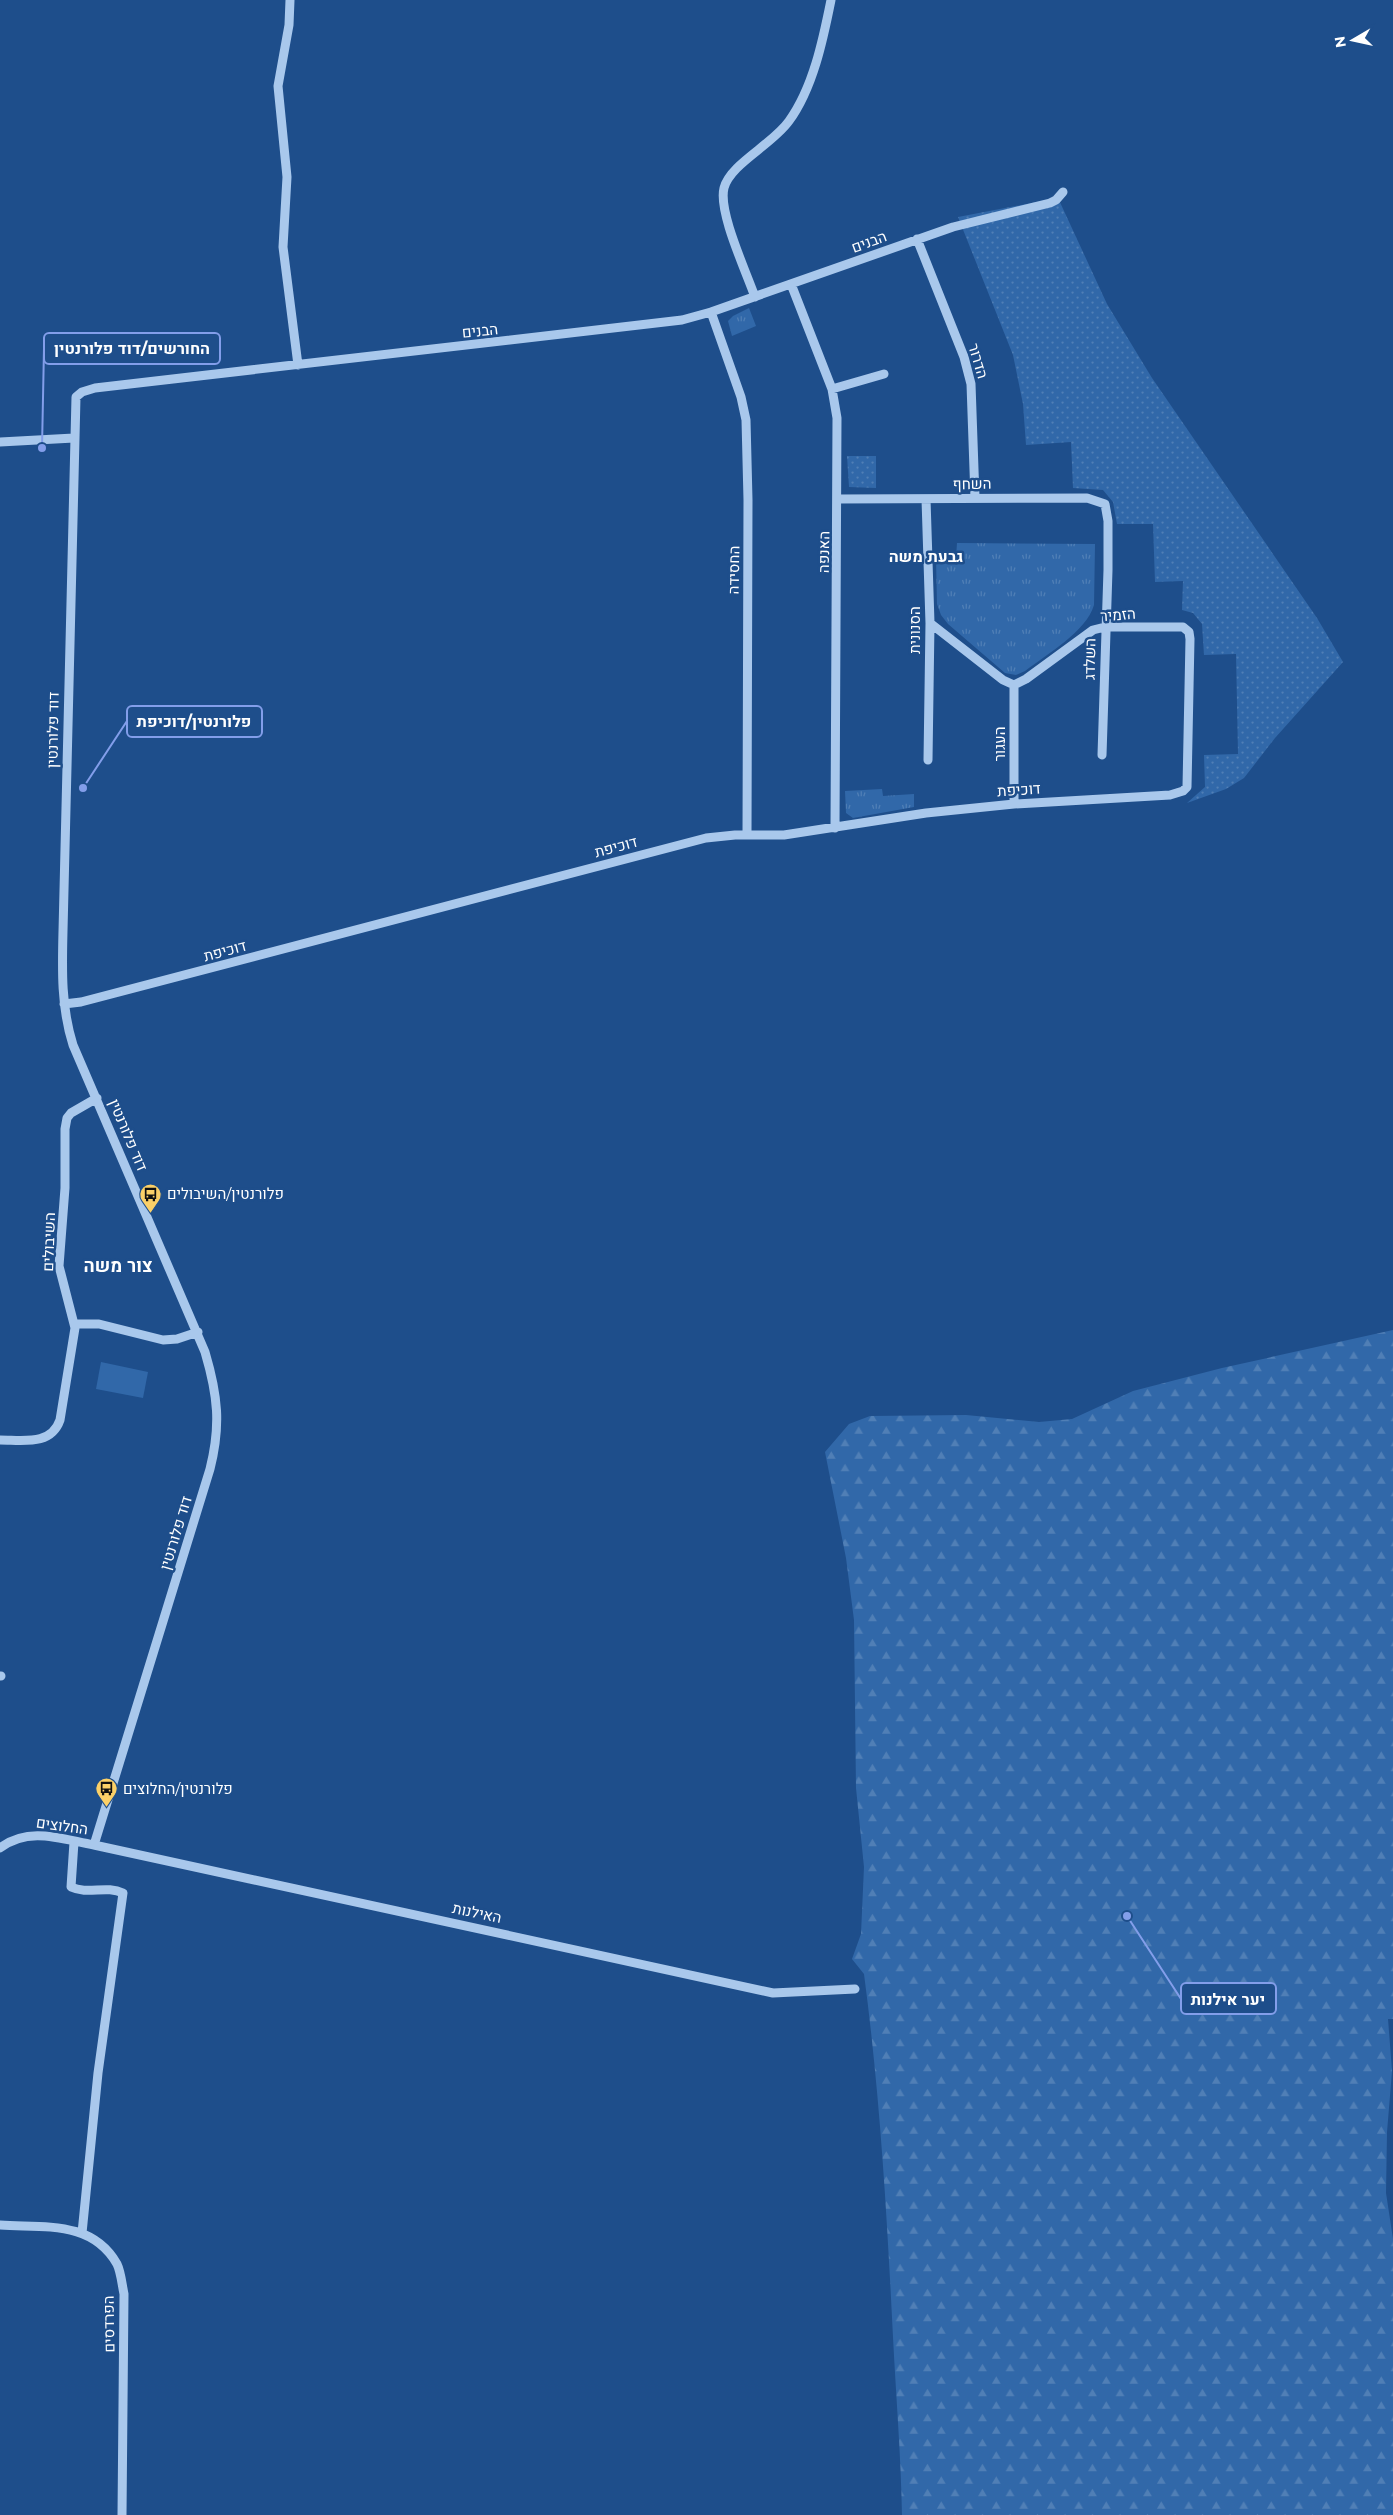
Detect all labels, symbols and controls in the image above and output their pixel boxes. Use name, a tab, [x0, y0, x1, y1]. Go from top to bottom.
north arrow	[1328, 15, 1378, 65]
text: N	[1330, 35, 1350, 49]
street label: הבנים	[849, 226, 889, 257]
street label: הבנים	[461, 319, 499, 342]
callout: החורשים/דוד פלורנטין	[44, 333, 220, 364]
text: החורשים/דוד פלורנטין	[54, 339, 210, 358]
street label: הדרור	[964, 341, 993, 381]
street label: השחף	[952, 474, 992, 493]
street label: האנפה	[814, 531, 833, 573]
street label: החסידה	[724, 546, 743, 594]
district label: גבעת משה	[889, 547, 963, 566]
street label: הזמיר	[1100, 604, 1136, 625]
street label: הסנונית	[905, 606, 924, 654]
street label: השלדג	[1080, 638, 1099, 680]
street label: דוד פלורנטין	[42, 691, 63, 768]
callout: פלורנטין/דוכיפת	[127, 706, 262, 737]
text: פלורנטין/דוכיפת	[137, 712, 251, 731]
street label: העגור	[990, 726, 1009, 762]
street label: דוכיפת	[997, 778, 1042, 800]
street label: דוכיפת	[592, 832, 640, 861]
street label: דוכיפת	[201, 936, 249, 965]
street label: דוד פלורנטין	[105, 1096, 152, 1174]
bus stop icon: פלורנטין/השיבולים	[139, 1182, 163, 1213]
place label: פלורנטין/השיבולים	[167, 1184, 284, 1203]
street label: השיבולים	[38, 1212, 59, 1272]
district label: צור משה	[84, 1255, 153, 1277]
street label: דוד פלורנטין	[155, 1493, 196, 1572]
bus stop icon: פלורנטין/החלוצים	[95, 1777, 119, 1808]
place label: פלורנטין/החלוצים	[123, 1779, 233, 1798]
street label: החלוצים	[35, 1812, 89, 1839]
street label: האילנות	[451, 1898, 503, 1927]
callout: יער אילנות	[1181, 1983, 1276, 2014]
text: יער אילנות	[1191, 1990, 1265, 2009]
street label: הפרדסים	[99, 2295, 118, 2353]

